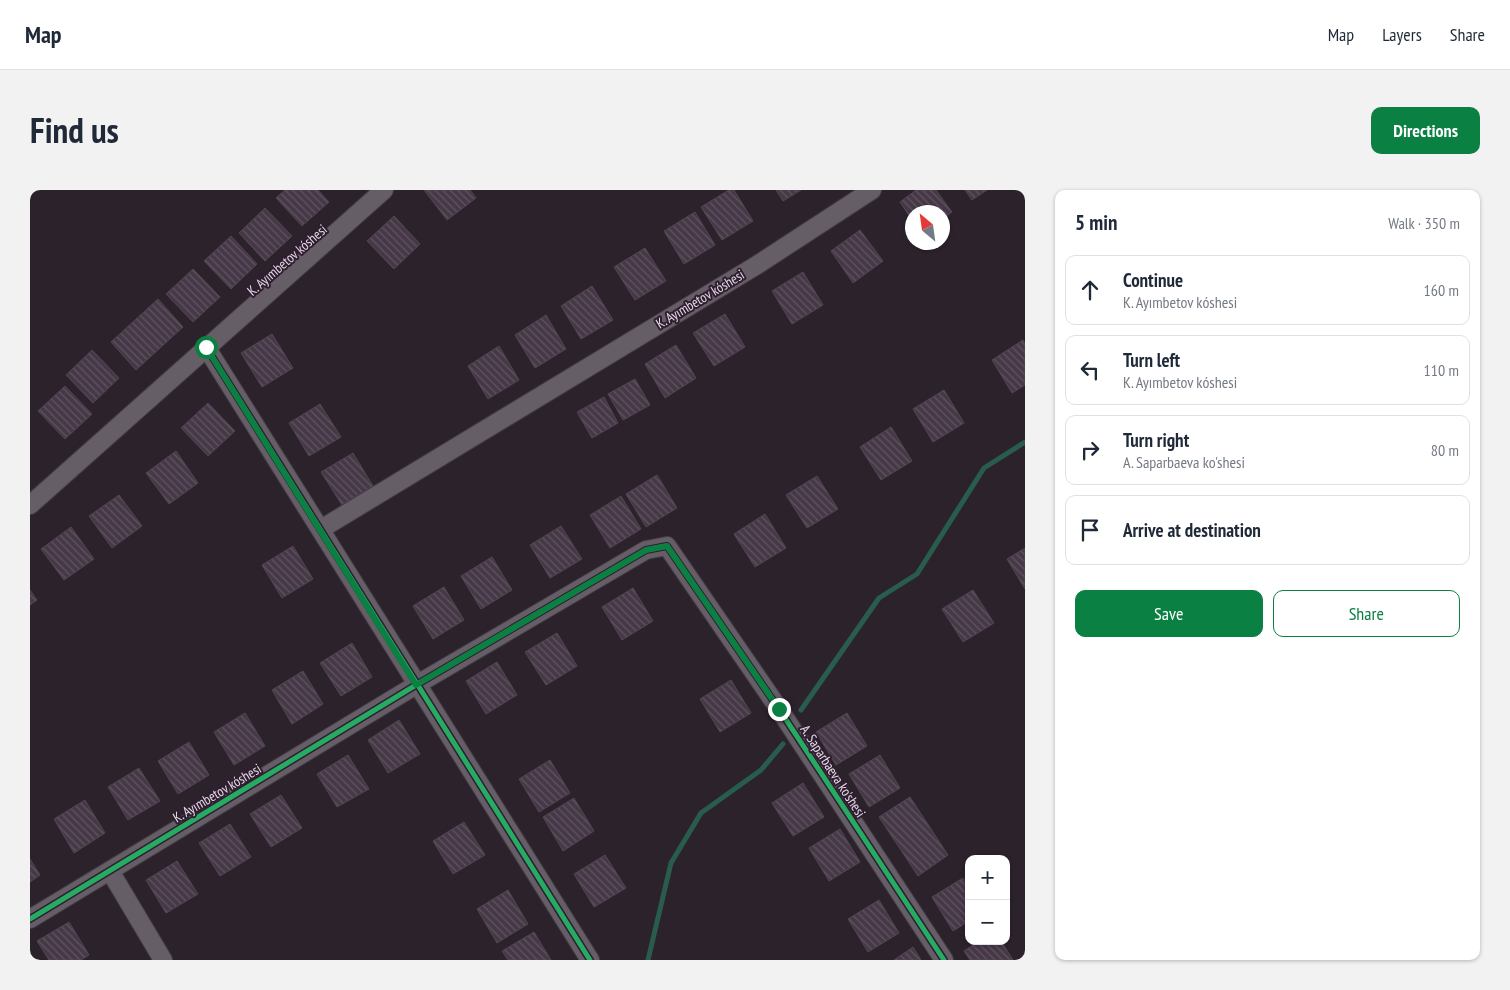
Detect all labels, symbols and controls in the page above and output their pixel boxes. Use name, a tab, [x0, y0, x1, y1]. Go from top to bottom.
text: Map	[25, 19, 62, 50]
text: Map	[1328, 23, 1354, 46]
text: Layers	[1382, 23, 1422, 46]
text: Share	[1450, 23, 1485, 46]
text: Find us	[30, 107, 119, 153]
button: Directions	[1371, 107, 1480, 154]
north arrow	[905, 205, 950, 250]
text: 5 min	[1075, 209, 1117, 236]
text: Walk · 350 m	[1388, 213, 1460, 233]
street label: K. Ayımbetov kóshesi	[243, 220, 331, 300]
street label: K. Ayımbetov kóshesi	[653, 266, 747, 332]
text: Continue	[1123, 268, 1183, 292]
icon: ahead	[1076, 276, 1104, 304]
text: 160 m	[1424, 280, 1459, 300]
text: K. Ayımbetov kóshesi	[1123, 292, 1237, 312]
route start	[195, 336, 218, 359]
text: Turn left	[1123, 348, 1180, 372]
icon: left	[1076, 356, 1104, 384]
text: 110 m	[1424, 360, 1459, 380]
text: K. Ayımbetov kóshesi	[1123, 372, 1237, 392]
text: Turn right	[1123, 428, 1189, 452]
icon: right	[1076, 436, 1104, 464]
text: 80 m	[1431, 440, 1459, 460]
text: A. Saparbaeva ko'shesi	[1123, 452, 1245, 472]
icon: arrive	[1076, 516, 1104, 544]
text: Arrive at destination	[1123, 518, 1261, 542]
button: Save	[1075, 590, 1263, 637]
button: Share	[1273, 590, 1460, 637]
route end	[768, 698, 791, 721]
street label: A. Saparbaeva ko'shesi	[796, 721, 870, 821]
street label: K. Ayımbetov kóshesi	[170, 760, 264, 826]
map controls	[965, 855, 1010, 945]
button: +	[965, 855, 1010, 900]
button: −	[965, 900, 1010, 945]

